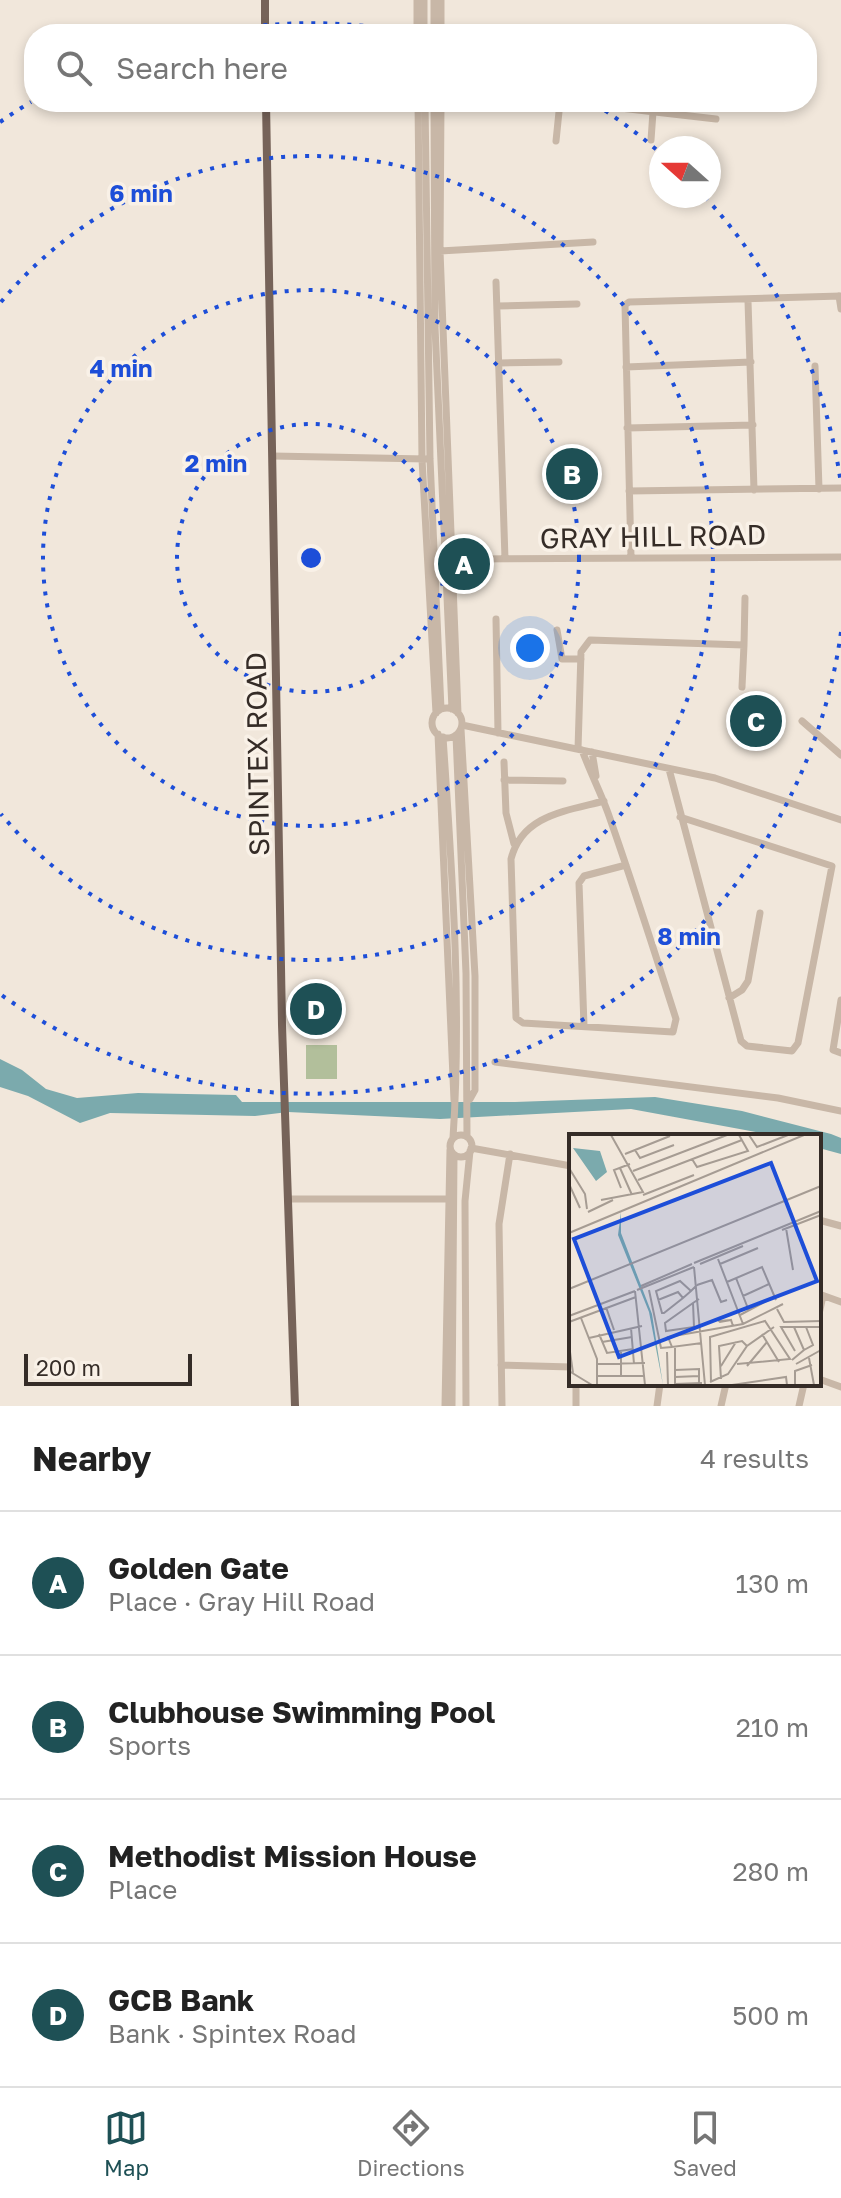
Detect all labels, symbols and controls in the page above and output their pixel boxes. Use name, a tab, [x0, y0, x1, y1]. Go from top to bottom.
search box	[24, 24, 817, 112]
icon: search	[52, 46, 96, 90]
text: Search here	[116, 50, 288, 86]
north arrow	[649, 136, 721, 208]
text: 6 min	[109, 178, 173, 207]
text: 4 min	[89, 353, 153, 382]
pin: B	[546, 444, 598, 504]
text: 2 min	[185, 448, 247, 477]
street label: GRAY HILL ROAD	[540, 518, 766, 554]
pin: A	[438, 534, 490, 594]
centre of rings	[297, 544, 325, 572]
your location	[510, 628, 550, 668]
street label: SPINTEX ROAD	[239, 652, 275, 856]
pin: C	[730, 691, 782, 751]
text: 8 min	[657, 921, 721, 950]
pin: D	[290, 979, 342, 1039]
inset map	[569, 1134, 821, 1386]
scale bar	[24, 1350, 192, 1386]
text: 200 m	[36, 1354, 101, 1381]
text: Nearby	[32, 1438, 152, 1478]
text: 4 results	[700, 1443, 809, 1474]
text: Golden Gate	[108, 1550, 289, 1586]
text: A	[49, 1568, 67, 1599]
text: 130 m	[736, 1568, 809, 1599]
text: Place · Gray Hill Road	[108, 1586, 375, 1617]
text: Clubhouse Swimming Pool	[108, 1694, 495, 1730]
text: B	[49, 1712, 67, 1743]
text: 210 m	[736, 1712, 809, 1743]
text: Sports	[108, 1730, 191, 1761]
text: Methodist Mission House	[108, 1838, 477, 1874]
text: C	[49, 1856, 67, 1887]
text: 280 m	[732, 1856, 809, 1887]
text: Place	[108, 1874, 177, 1905]
text: GCB Bank	[108, 1982, 254, 2018]
text: D	[49, 2000, 67, 2031]
text: 500 m	[732, 2000, 809, 2031]
text: Bank · Spintex Road	[108, 2018, 356, 2049]
tab: Map	[104, 2106, 149, 2181]
tab: Directions	[357, 2106, 465, 2181]
tab: Saved	[673, 2106, 737, 2181]

